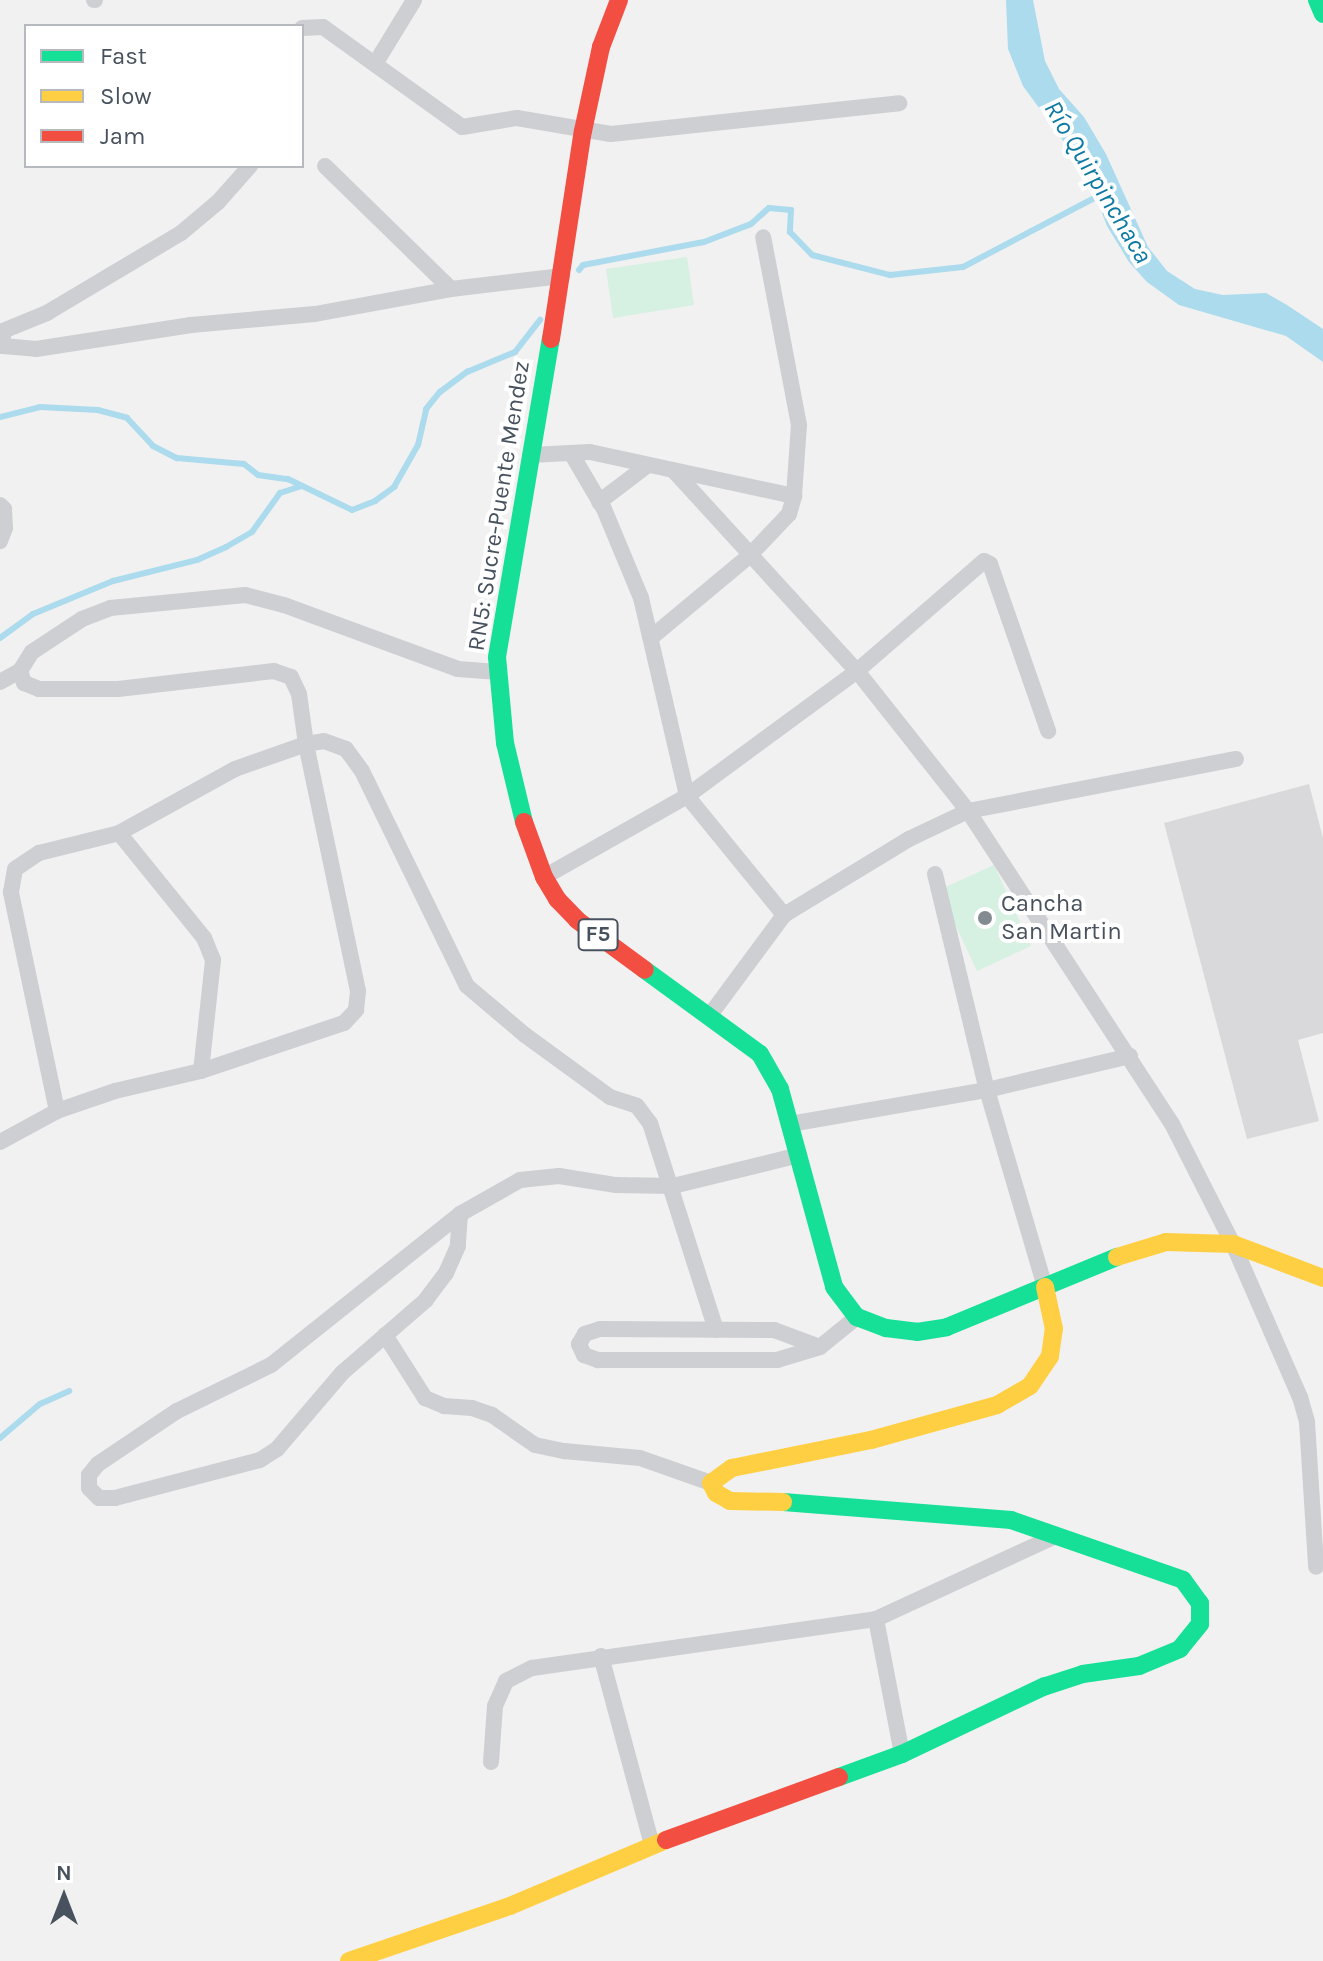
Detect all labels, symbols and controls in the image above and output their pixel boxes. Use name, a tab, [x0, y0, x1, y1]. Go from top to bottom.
legend	[24, 24, 304, 168]
text: Fast	[100, 42, 147, 70]
text: Slow	[100, 82, 152, 110]
water label: Río Quirpinchaca	[1037, 95, 1159, 269]
text: Jam	[100, 122, 145, 150]
street label: RN5: Sucre-Puente Mendez	[462, 359, 536, 653]
place label: Cancha San Martin	[1001, 890, 1122, 946]
marker: Cancha San Martin	[976, 909, 994, 927]
road number: F5	[576, 917, 620, 953]
north arrow	[24, 1857, 104, 1937]
text: N	[56, 1860, 72, 1886]

